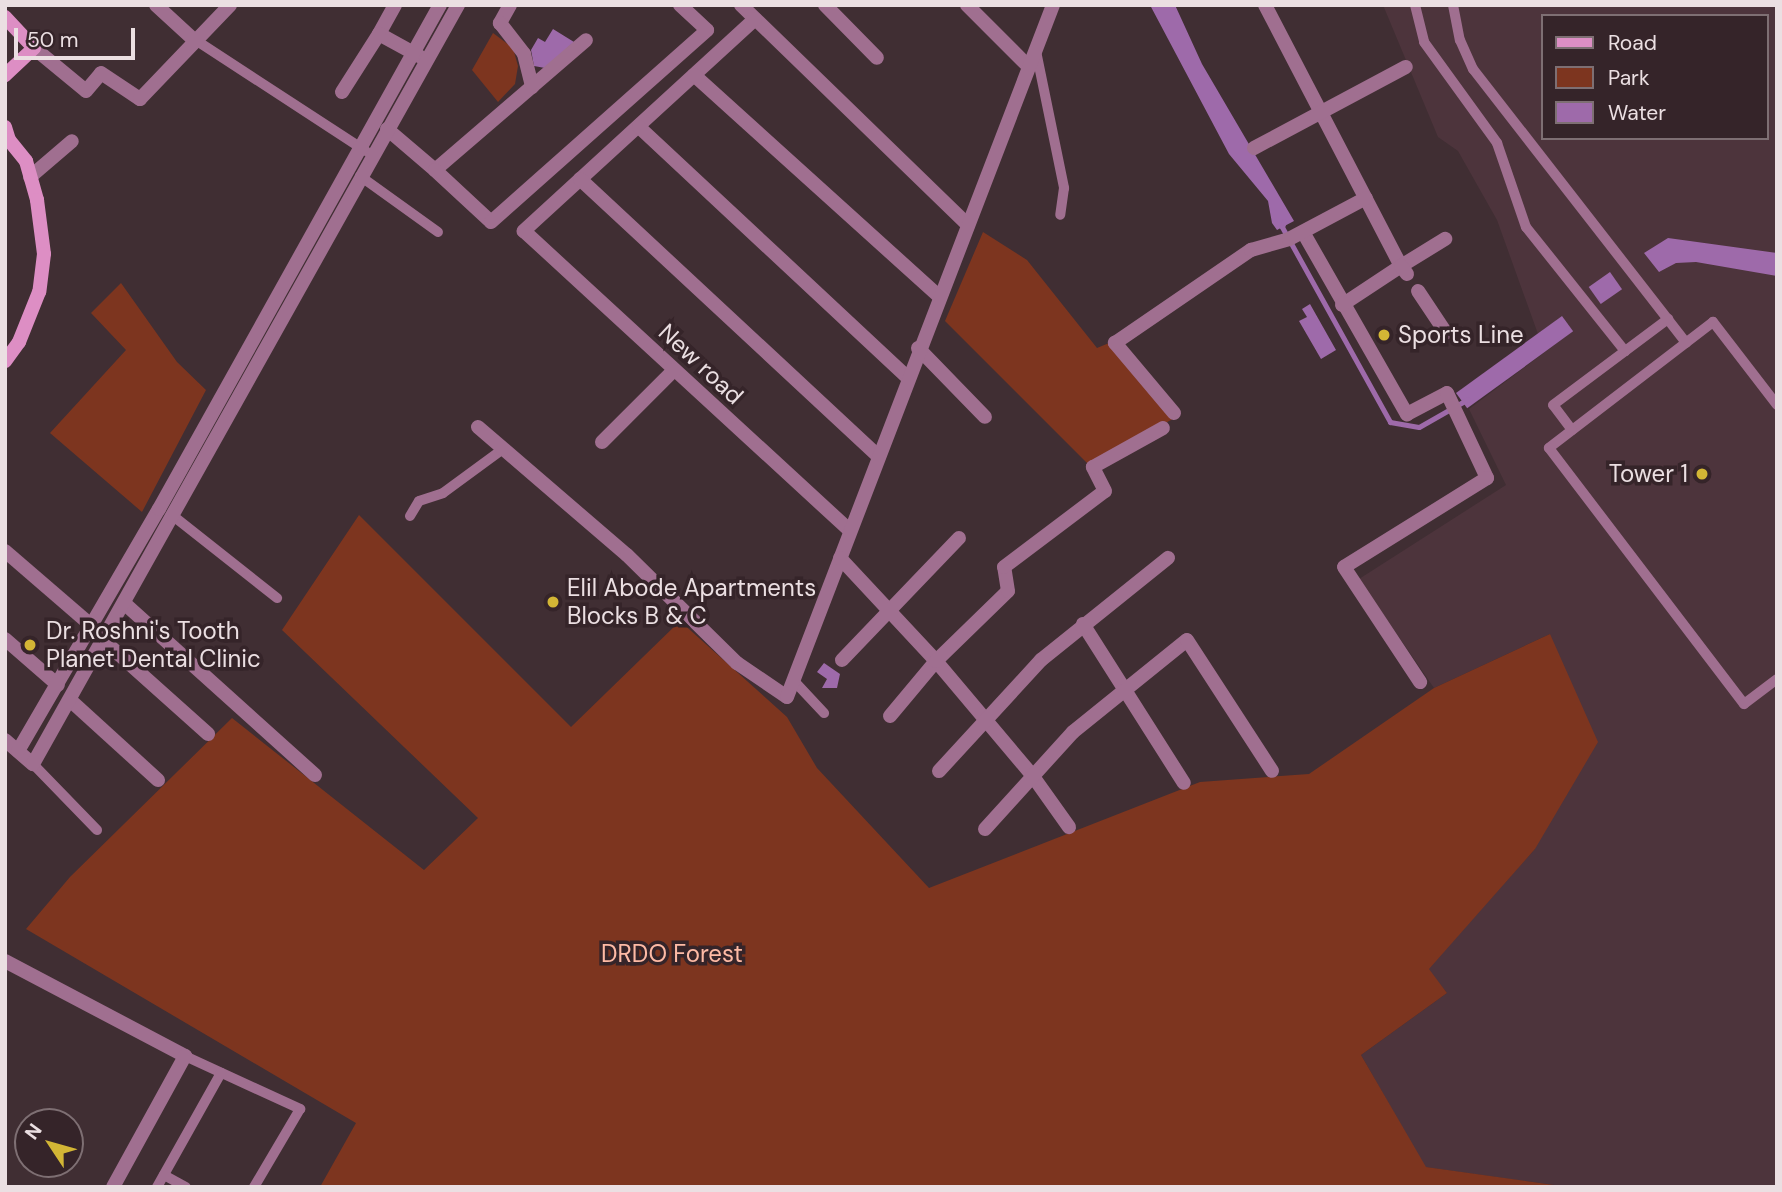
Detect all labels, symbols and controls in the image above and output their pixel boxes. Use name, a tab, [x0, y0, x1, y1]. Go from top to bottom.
scale bar	[18, 14, 138, 58]
legend	[1540, 14, 1768, 140]
text: 50 m	[27, 26, 78, 54]
text: Road	[1608, 29, 1657, 57]
text: Park	[1608, 64, 1649, 92]
text: Water	[1608, 99, 1666, 127]
street label: New road	[653, 318, 749, 410]
place label: Sports Line	[1398, 321, 1524, 349]
marker: Sports Line	[1376, 327, 1392, 343]
place label: Tower 1	[1609, 460, 1688, 488]
marker: Tower 1	[1694, 466, 1710, 482]
place label: Elil Abode Apartments Blocks B & C	[567, 574, 816, 630]
marker: Elil Abode Apartments Blocks B & C	[545, 594, 561, 610]
place label: Dr. Roshni's Tooth Planet Dental Clinic	[46, 617, 261, 673]
marker: Dr. Roshni's Tooth Planet Dental Clinic	[20, 635, 40, 655]
park label: DRDO Forest	[601, 940, 743, 968]
north arrow	[14, 1108, 84, 1178]
text: N	[19, 1119, 47, 1144]

